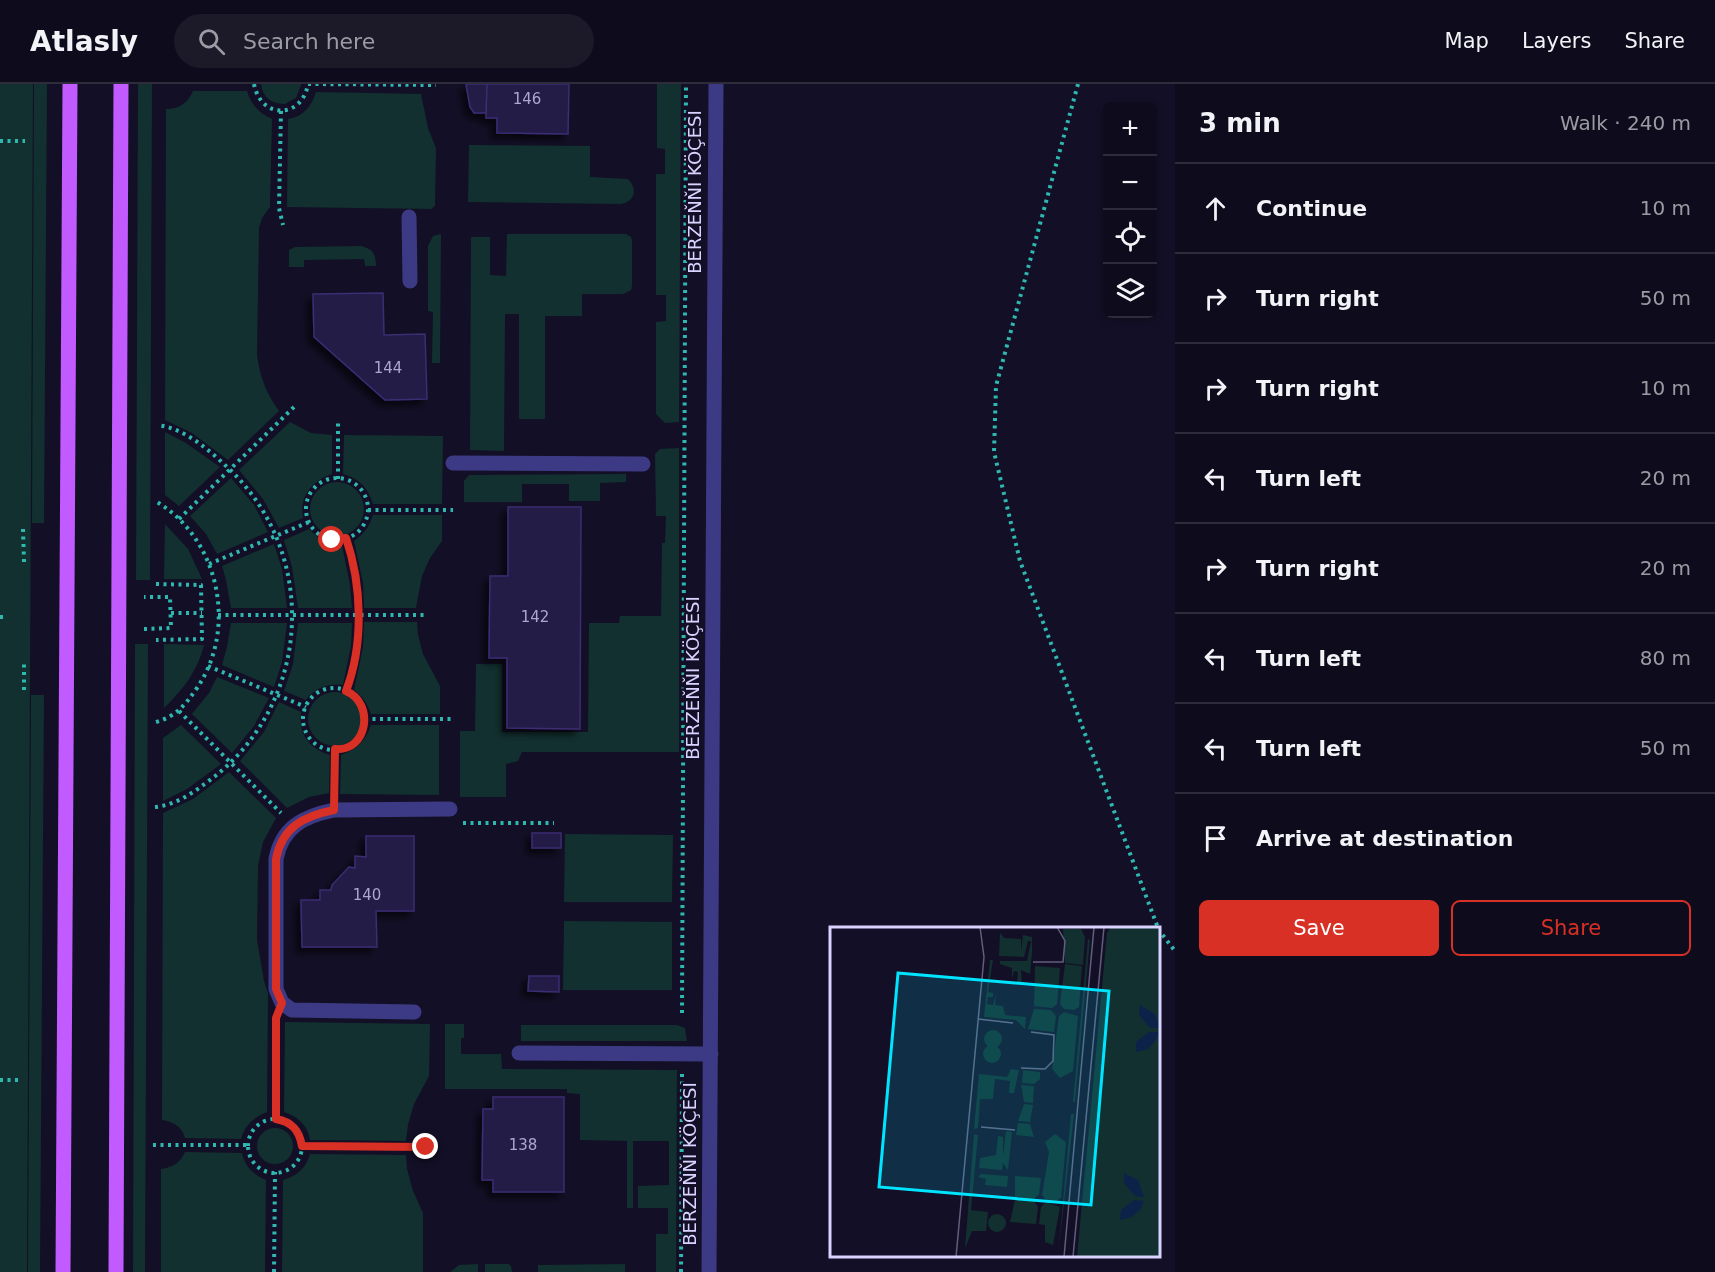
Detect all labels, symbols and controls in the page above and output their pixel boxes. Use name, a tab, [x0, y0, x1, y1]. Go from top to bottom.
search box	[174, 14, 594, 68]
text: Atlasly	[30, 25, 138, 58]
icon: search	[195, 25, 228, 58]
text: Search here	[243, 29, 375, 54]
text: Map	[1445, 29, 1489, 53]
text: Layers	[1522, 29, 1591, 53]
text: Share	[1624, 29, 1685, 53]
house number: 146	[513, 90, 541, 108]
map controls	[1103, 102, 1157, 318]
button: +	[1103, 102, 1157, 156]
text: 3 min	[1199, 108, 1281, 138]
street label: BERZEŇŇI KÖÇESI	[684, 110, 705, 274]
text: Walk · 240 m	[1560, 111, 1691, 135]
button: −	[1103, 156, 1157, 210]
icon: ahead	[1199, 192, 1232, 225]
text: Continue	[1256, 196, 1367, 221]
text: 10 m	[1640, 196, 1691, 220]
button: locate	[1103, 210, 1157, 264]
button: layers	[1103, 264, 1157, 318]
icon: right	[1199, 282, 1232, 315]
text: Turn right	[1256, 286, 1379, 311]
text: 50 m	[1640, 286, 1691, 310]
house number: 144	[374, 359, 402, 377]
icon: right	[1199, 372, 1232, 405]
text: Turn right	[1256, 376, 1379, 401]
text: 10 m	[1640, 376, 1691, 400]
icon: left	[1199, 462, 1232, 495]
text: Turn left	[1256, 466, 1361, 491]
text: 20 m	[1640, 466, 1691, 490]
route start	[318, 526, 344, 552]
icon: right	[1199, 552, 1232, 585]
text: Turn right	[1256, 556, 1379, 581]
text: 20 m	[1640, 556, 1691, 580]
street label: BERZEŇŇI KÖÇESI	[682, 596, 703, 760]
house number: 142	[521, 608, 549, 626]
icon: left	[1199, 642, 1232, 675]
text: Turn left	[1256, 646, 1361, 671]
text: 80 m	[1640, 646, 1691, 670]
icon: left	[1199, 732, 1232, 765]
text: Turn left	[1256, 736, 1361, 761]
text: 50 m	[1640, 736, 1691, 760]
icon: arrive	[1199, 822, 1232, 855]
text: Arrive at destination	[1256, 826, 1513, 851]
house number: 140	[353, 886, 381, 904]
button: Save	[1199, 900, 1439, 956]
button: Share	[1451, 900, 1691, 956]
inset map	[830, 927, 1160, 1257]
street label: BERZEŇŇI KÖÇESI	[679, 1082, 700, 1246]
route end	[412, 1133, 438, 1159]
house number: 138	[509, 1136, 537, 1154]

